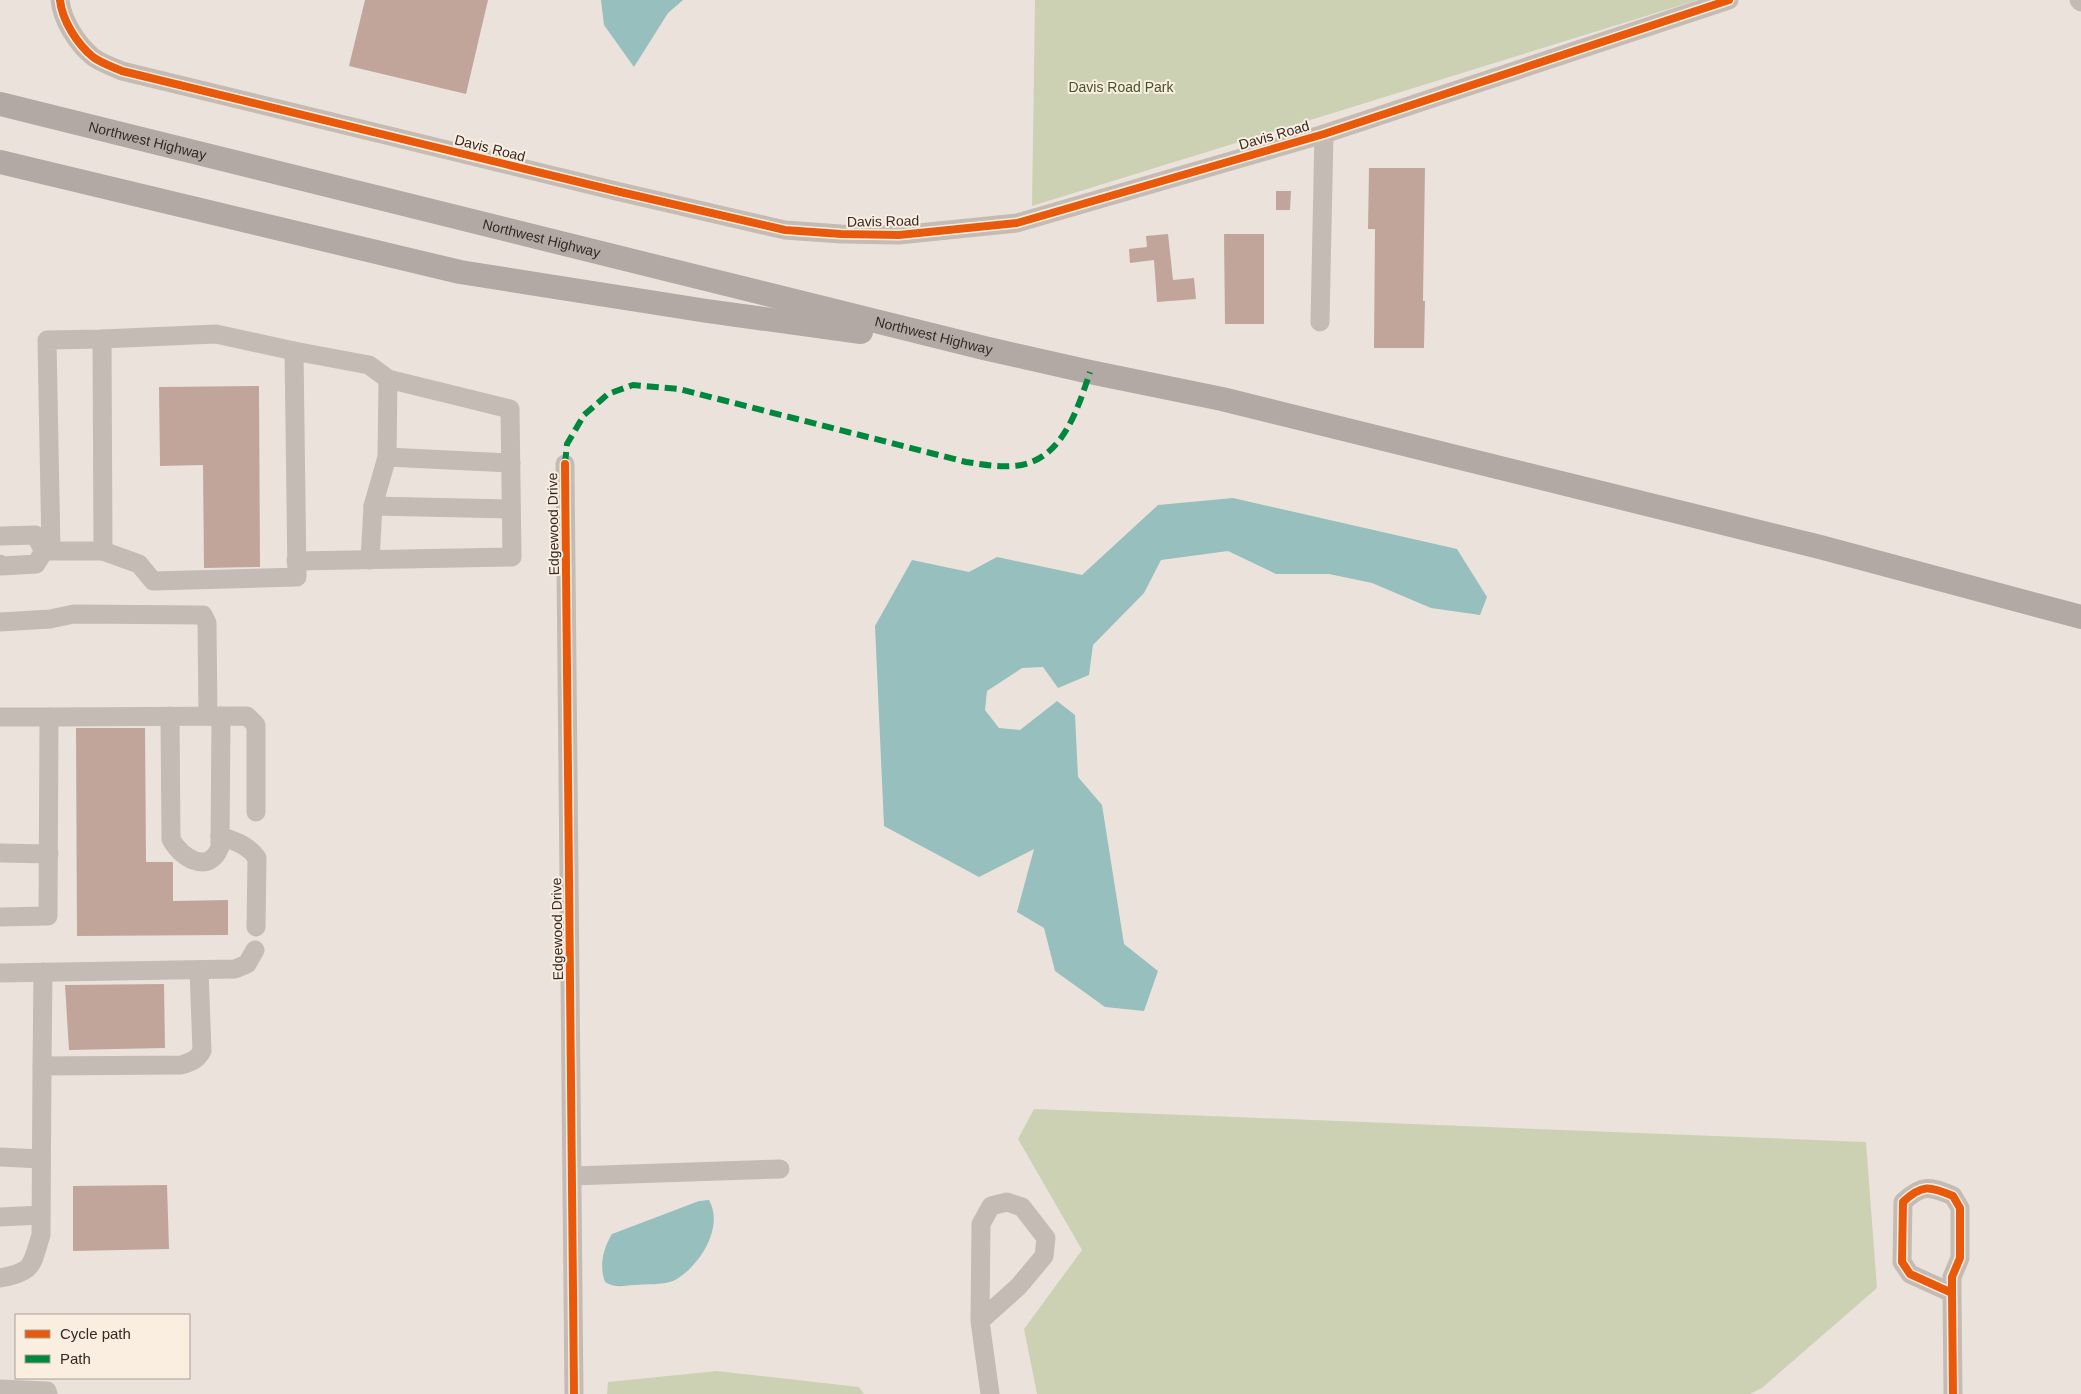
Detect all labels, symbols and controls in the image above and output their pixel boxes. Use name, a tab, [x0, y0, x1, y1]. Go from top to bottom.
park label: Davis Road Park	[1068, 79, 1175, 95]
street label: Davis Road	[1237, 117, 1311, 153]
street label: Northwest Highway	[87, 118, 208, 163]
street label: Davis Road	[453, 131, 527, 165]
street label: Davis Road	[847, 212, 919, 230]
street label: Northwest Highway	[481, 216, 602, 261]
street label: Northwest Highway	[873, 313, 994, 358]
street label: Edgewood Drive	[544, 472, 562, 575]
street label: Edgewood Drive	[548, 877, 566, 980]
legend	[15, 1314, 190, 1379]
text: Cycle path	[60, 1325, 131, 1342]
text: Path	[60, 1350, 91, 1367]

